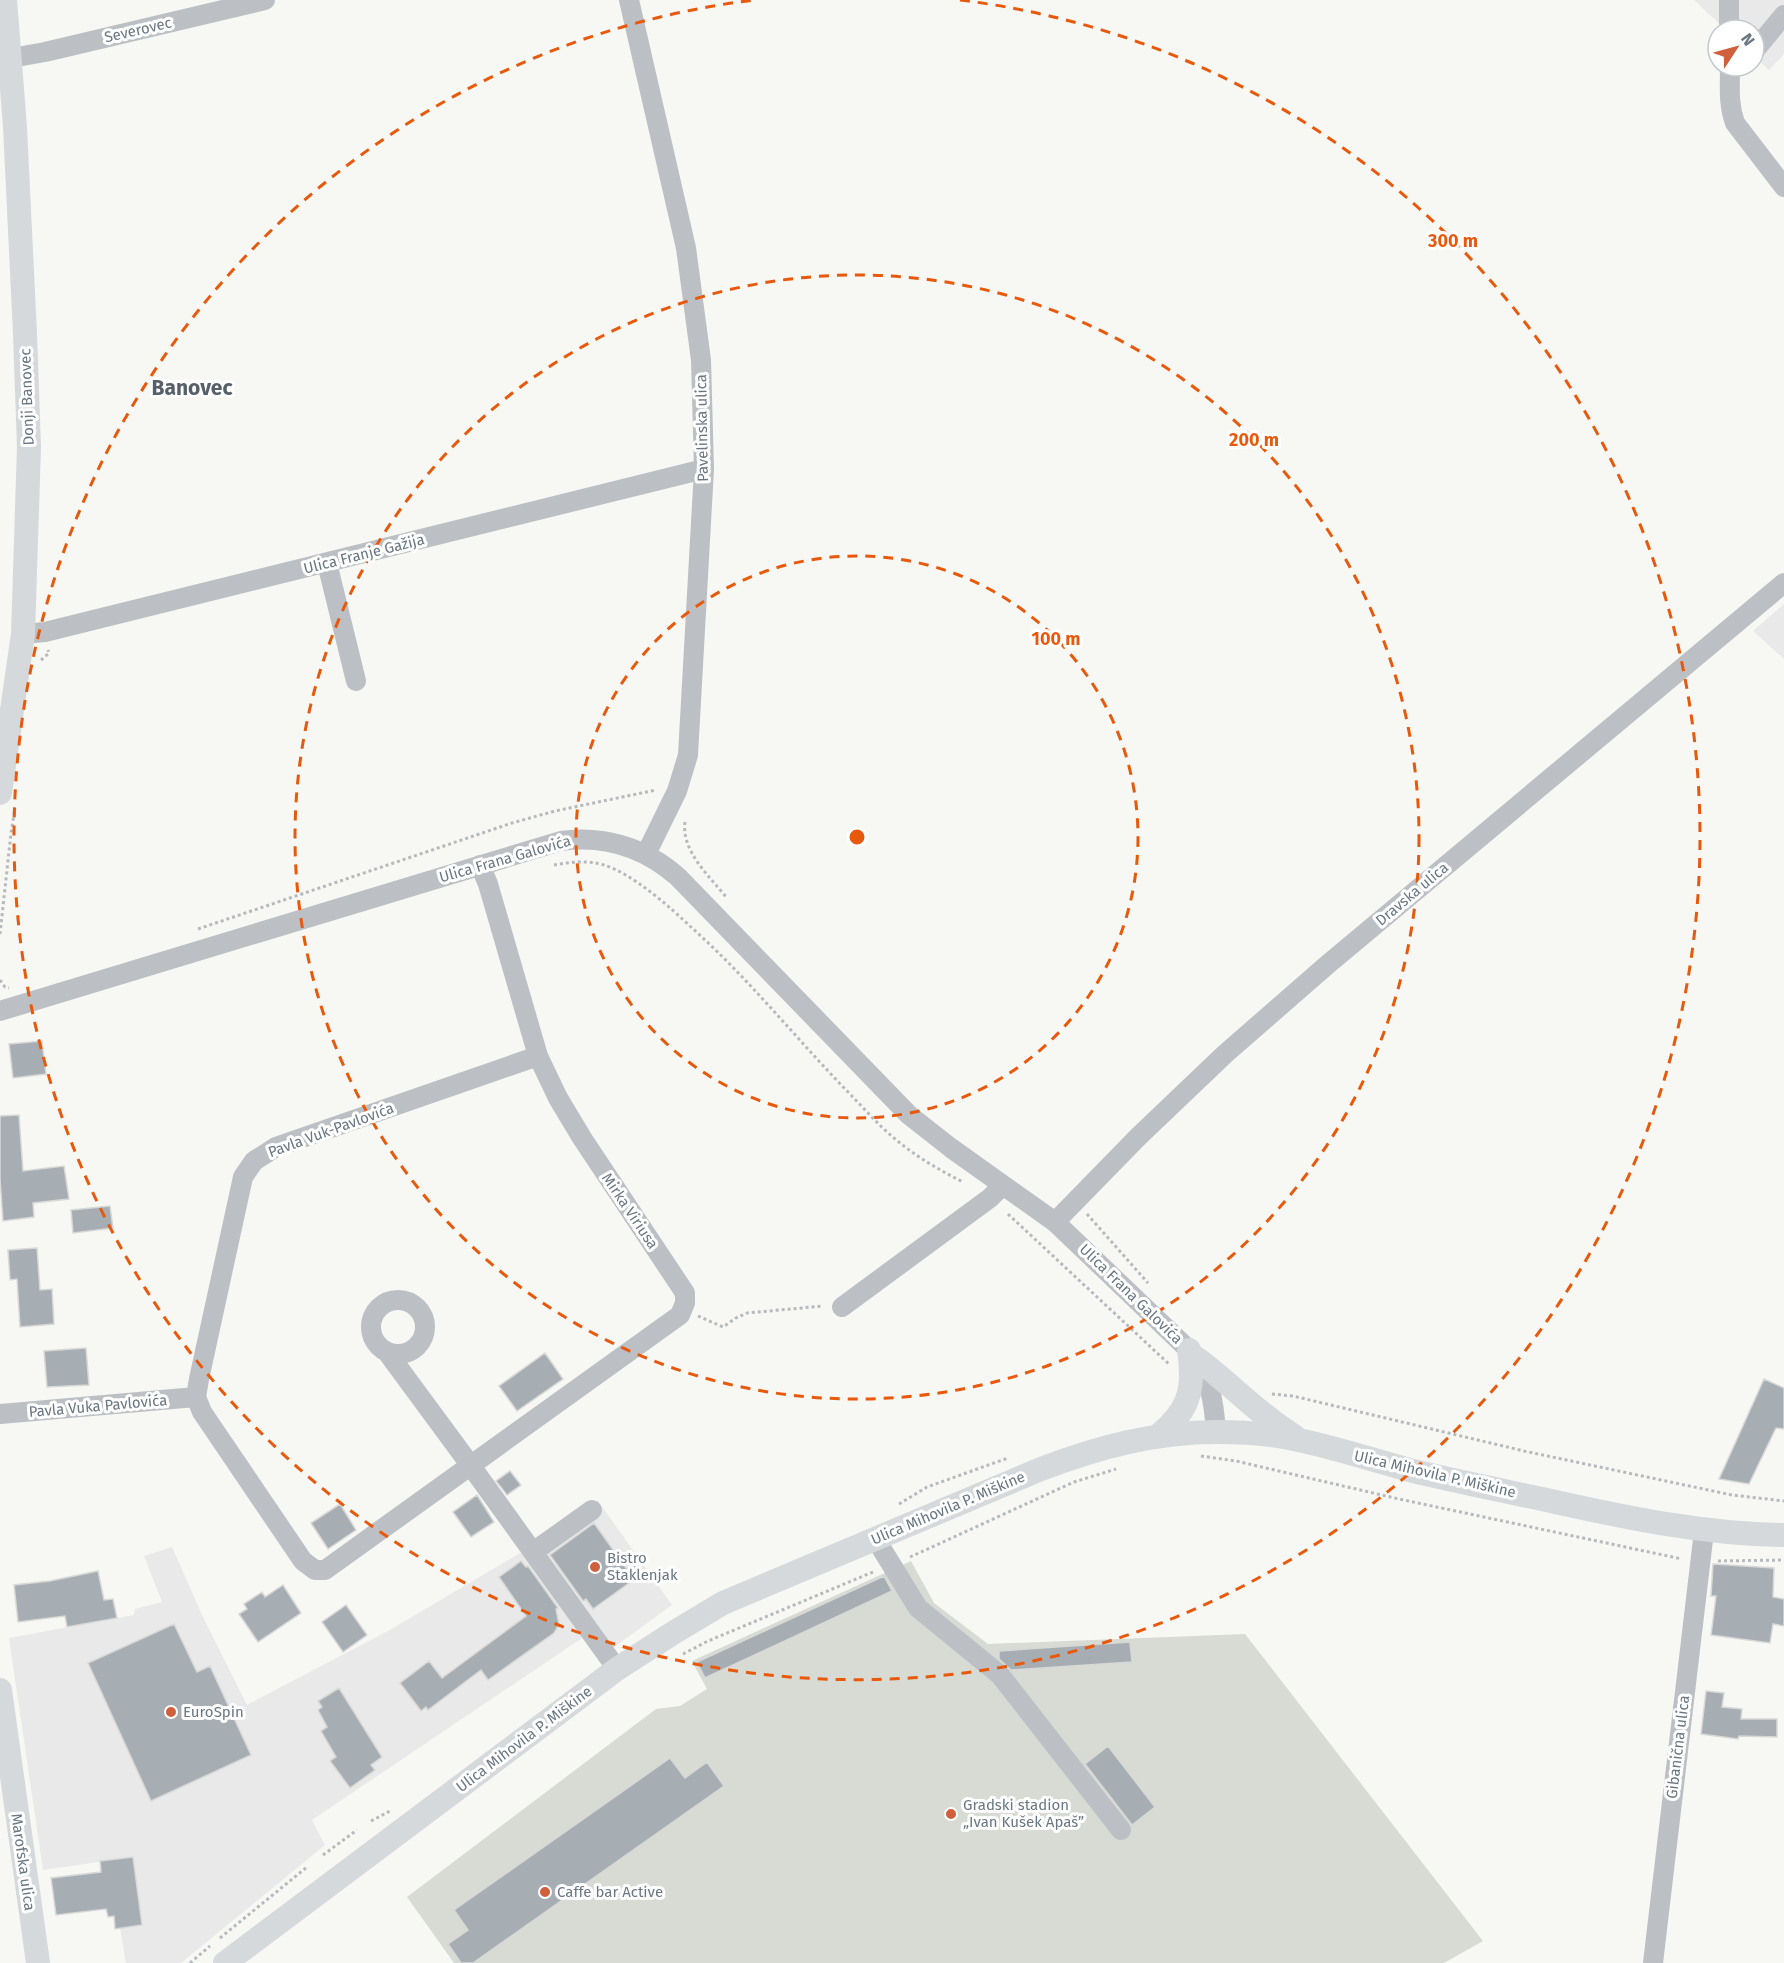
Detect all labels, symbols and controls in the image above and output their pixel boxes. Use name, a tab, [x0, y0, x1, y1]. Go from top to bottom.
street label: Severovec	[103, 14, 173, 46]
north arrow	[1706, 18, 1766, 78]
text: N	[1737, 30, 1759, 49]
text: 300 m	[1427, 230, 1478, 252]
street label: Donji Banovec	[16, 348, 38, 446]
street label: Pavelinska ulica	[692, 374, 712, 482]
district label: Banovec	[152, 375, 232, 401]
text: 200 m	[1229, 429, 1279, 451]
street label: Ulica Franje Gažija	[302, 530, 426, 578]
text: 100 m	[1032, 628, 1080, 650]
centre of rings	[847, 827, 867, 847]
street label: Ulica Frana Galovića	[437, 832, 573, 886]
street label: Dravska ulica	[1372, 858, 1452, 930]
street label: Pavla Vuk-Pavlovića	[266, 1099, 396, 1161]
street label: Mirka Viriusa	[598, 1170, 662, 1252]
street label: Ulica Frana Galovića	[1076, 1240, 1186, 1348]
street label: Pavla Vuka Pavlovića	[28, 1391, 168, 1421]
street label: Ulica Mihovila P. Miškine	[1352, 1447, 1518, 1501]
street label: Ulica Mihovila P. Miškine	[868, 1467, 1028, 1549]
place label: Bistro Staklenjak	[607, 1549, 678, 1584]
marker: Bistro Staklenjak	[588, 1560, 602, 1574]
street label: Ulica Mihovila P. Miškine	[453, 1682, 595, 1796]
street label: Gibanična ulica	[1663, 1694, 1693, 1800]
place label: EuroSpin	[183, 1703, 244, 1721]
marker: EuroSpin	[164, 1705, 178, 1719]
place label: Gradski stadion „Ivan Kušek Apaš”	[963, 1796, 1084, 1831]
marker: Gradski stadion „Ivan Kušek Apaš”	[944, 1807, 958, 1821]
street label: Marofska ulica	[7, 1812, 39, 1912]
place label: Caffe bar Active	[557, 1883, 663, 1901]
marker: Caffe bar Active	[538, 1885, 552, 1899]

